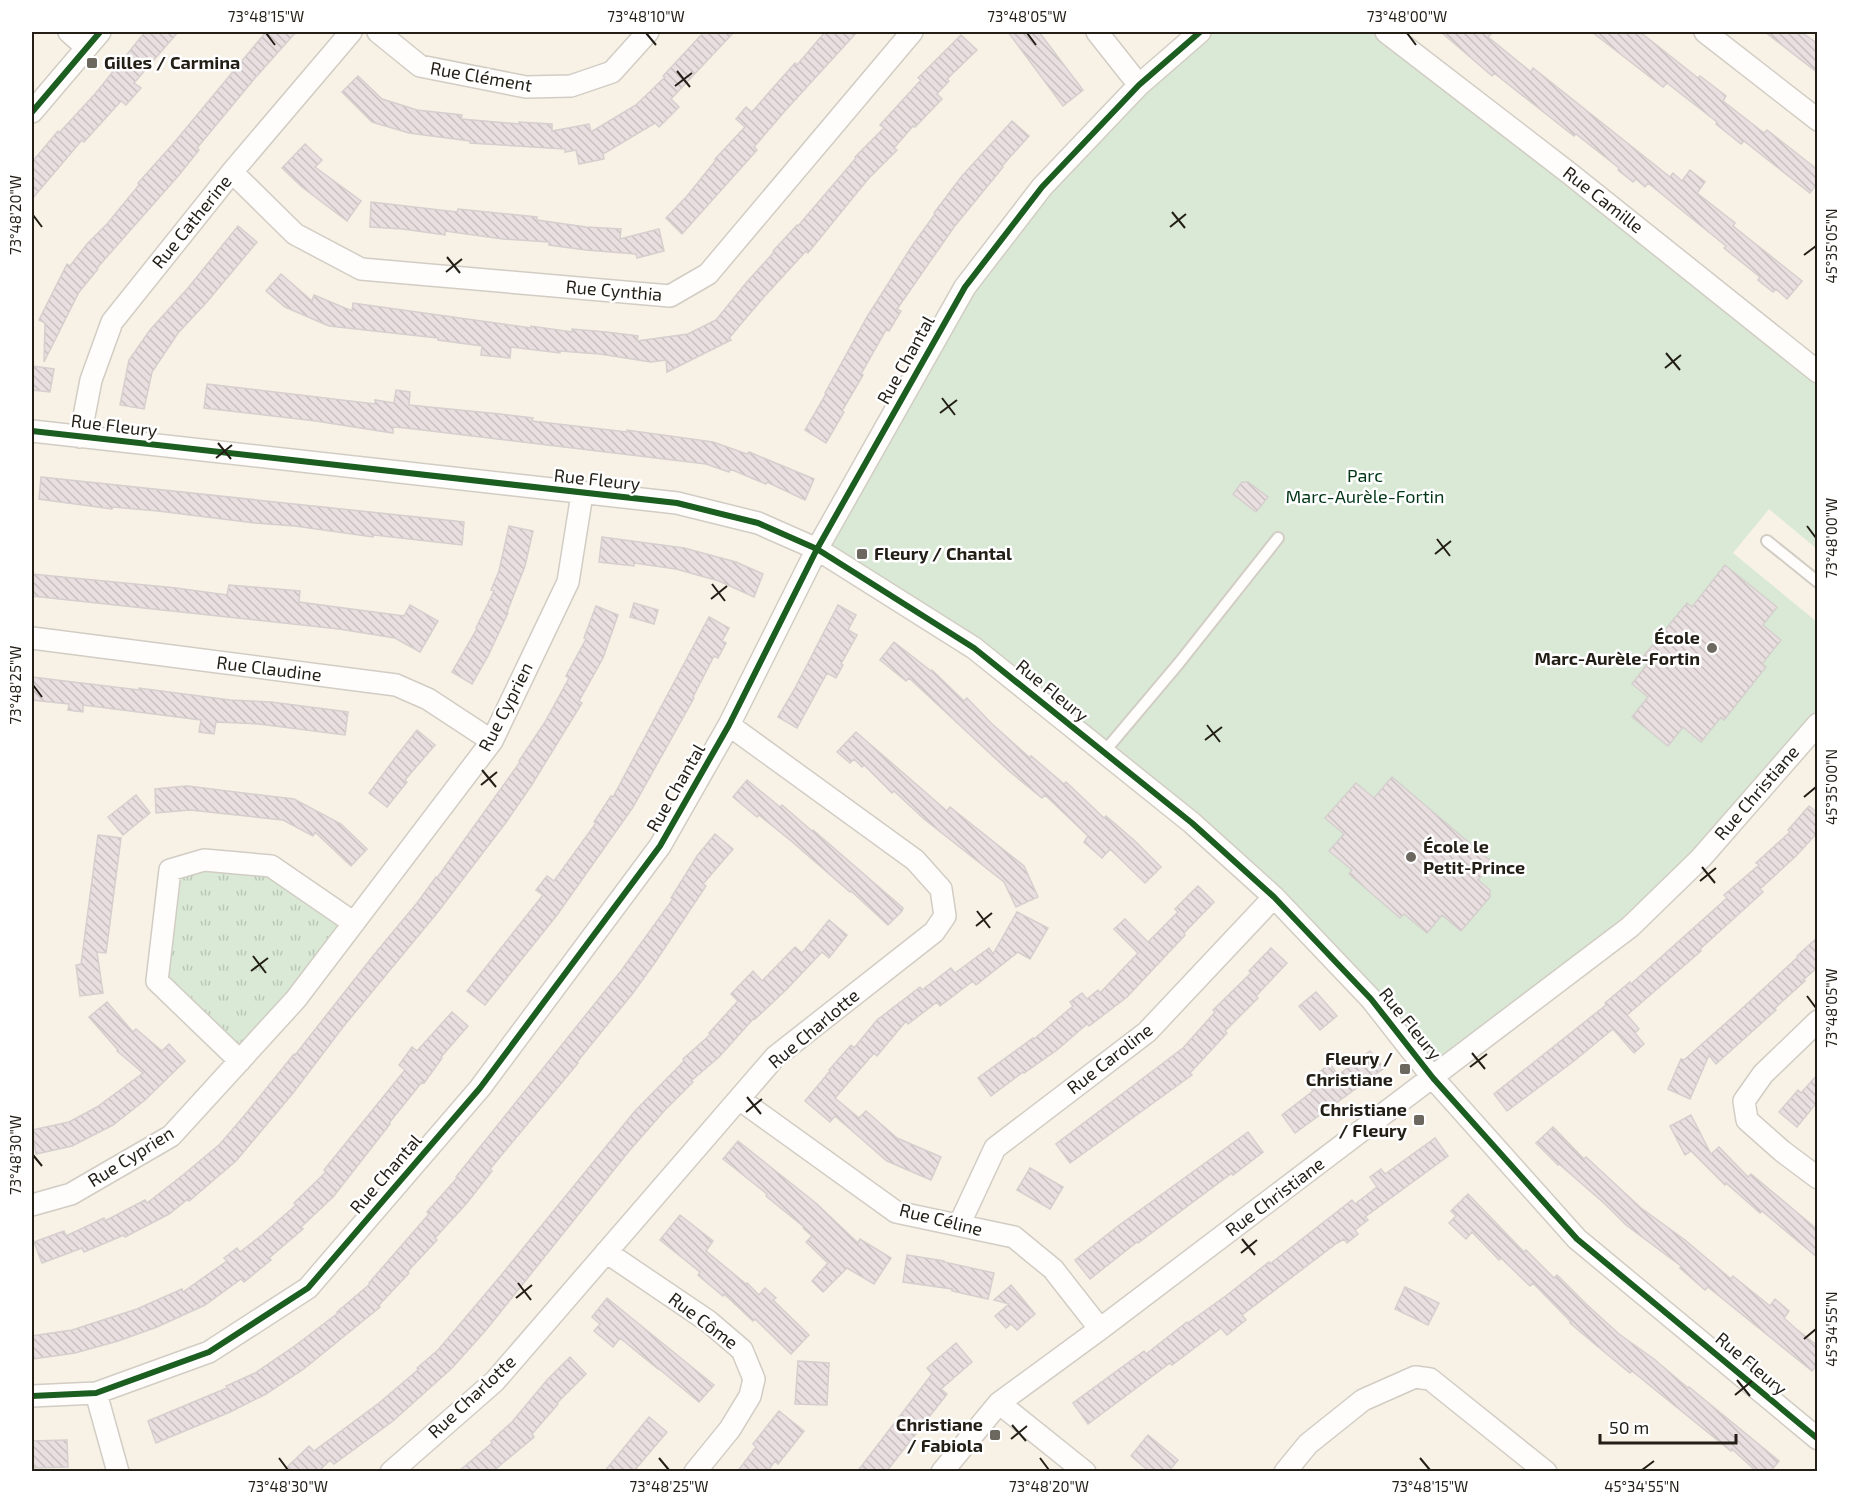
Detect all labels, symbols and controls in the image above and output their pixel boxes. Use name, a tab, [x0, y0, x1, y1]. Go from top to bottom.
text: 73°48'15"W	[228, 7, 304, 25]
text: 73°48'10"W	[607, 7, 685, 25]
text: 73°48'05"W	[987, 7, 1067, 25]
text: 73°48'00"W	[1367, 7, 1447, 25]
place label: Gilles / Carmina	[104, 51, 240, 73]
marker: Gilles / Carmina	[85, 56, 99, 70]
street label: Rue Clément	[428, 56, 534, 96]
street label: Rue Camille	[1559, 161, 1648, 237]
street label: Rue Catherine	[147, 170, 236, 273]
text: 73°48'20"W	[6, 175, 24, 255]
text: 45°35'05"N	[1822, 208, 1840, 284]
street label: Rue Cynthia	[565, 275, 663, 305]
street label: Rue Chantal	[872, 311, 939, 408]
street label: Rue Fleury	[70, 409, 159, 441]
street label: Rue Fleury	[553, 464, 642, 495]
park label: Parc Marc-Aurèle-Fortin	[1286, 464, 1444, 507]
text: 73°48'00"W	[1822, 498, 1840, 578]
place label: Fleury / Chantal	[874, 542, 1012, 564]
marker: Fleury / Chantal	[855, 547, 869, 561]
place label: École Marc-Aurèle-Fortin	[1534, 626, 1700, 669]
marker: École Marc-Aurèle-Fortin	[1705, 641, 1719, 655]
text: 73°48'25"W	[6, 646, 24, 724]
street label: Rue Claudine	[215, 651, 323, 685]
street label: Rue Fleury	[1012, 654, 1094, 726]
street label: Rue Cyprien	[473, 658, 537, 755]
street label: Rue Chantal	[641, 739, 710, 836]
street label: Rue Christiane	[1709, 741, 1803, 844]
text: 45°35'00"N	[1822, 749, 1840, 825]
place label: École le Petit-Prince	[1423, 835, 1525, 878]
marker: École le Petit-Prince	[1404, 850, 1418, 864]
text: 73°48'05"W	[1822, 968, 1840, 1048]
street label: Rue Fleury	[1375, 983, 1447, 1064]
street label: Rue Charlotte	[763, 984, 863, 1073]
street label: Rue Caroline	[1062, 1018, 1156, 1098]
place label: Fleury / Christiane	[1306, 1047, 1393, 1090]
marker: Fleury / Christiane	[1398, 1062, 1412, 1076]
place label: Christiane / Fleury	[1320, 1098, 1408, 1141]
marker: Christiane / Fleury	[1412, 1113, 1426, 1127]
text: 73°48'30"W	[6, 1115, 24, 1195]
street label: Rue Cyprien	[84, 1121, 177, 1191]
street label: Rue Chantal	[345, 1129, 426, 1218]
street label: Rue Christiane	[1221, 1152, 1328, 1240]
street label: Rue Céline	[897, 1198, 985, 1240]
street label: Rue Côme	[665, 1287, 743, 1353]
text: 45°34'55"N	[1822, 1291, 1840, 1367]
street label: Rue Fleury	[1711, 1327, 1792, 1400]
street label: Rue Charlotte	[423, 1350, 520, 1442]
scale bar	[1600, 1407, 1736, 1445]
place label: Christiane / Fabiola	[896, 1413, 983, 1456]
text: 50 m	[1609, 1416, 1649, 1438]
marker: Christiane / Fabiola	[988, 1428, 1002, 1442]
text: 73°48'30"W	[248, 1477, 328, 1495]
text: 73°48'25"W	[630, 1477, 708, 1495]
text: 73°48'20"W	[1009, 1477, 1089, 1495]
text: 73°48'15"W	[1392, 1477, 1468, 1495]
text: 45°34'55"N	[1604, 1477, 1680, 1495]

